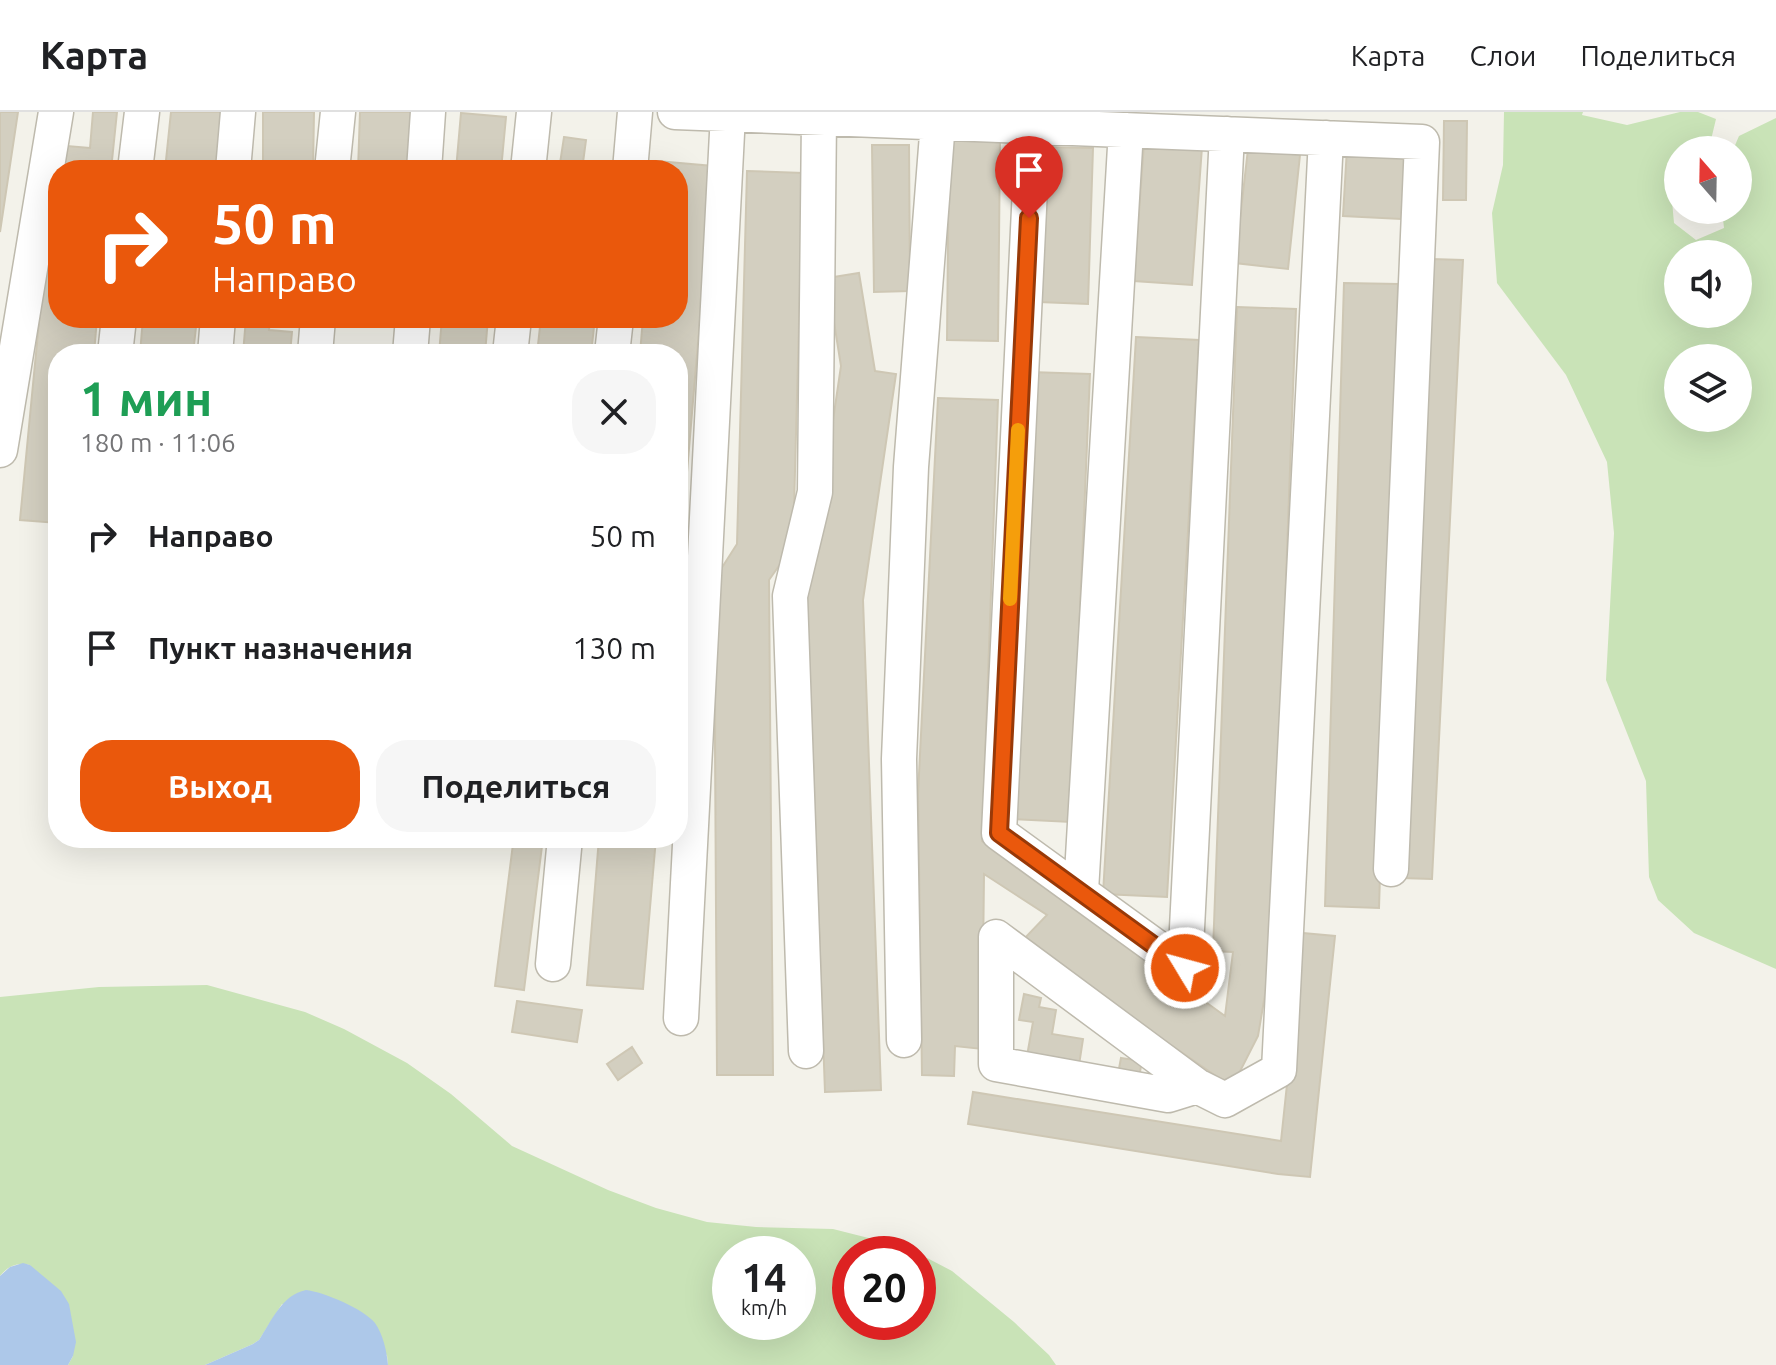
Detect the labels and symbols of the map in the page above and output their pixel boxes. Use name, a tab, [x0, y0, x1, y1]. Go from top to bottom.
pin	[995, 136, 1063, 218]
north arrow	[1664, 136, 1752, 224]
position arrow	[1143, 926, 1227, 1010]
speed limit sign: 20	[832, 1236, 936, 1340]

